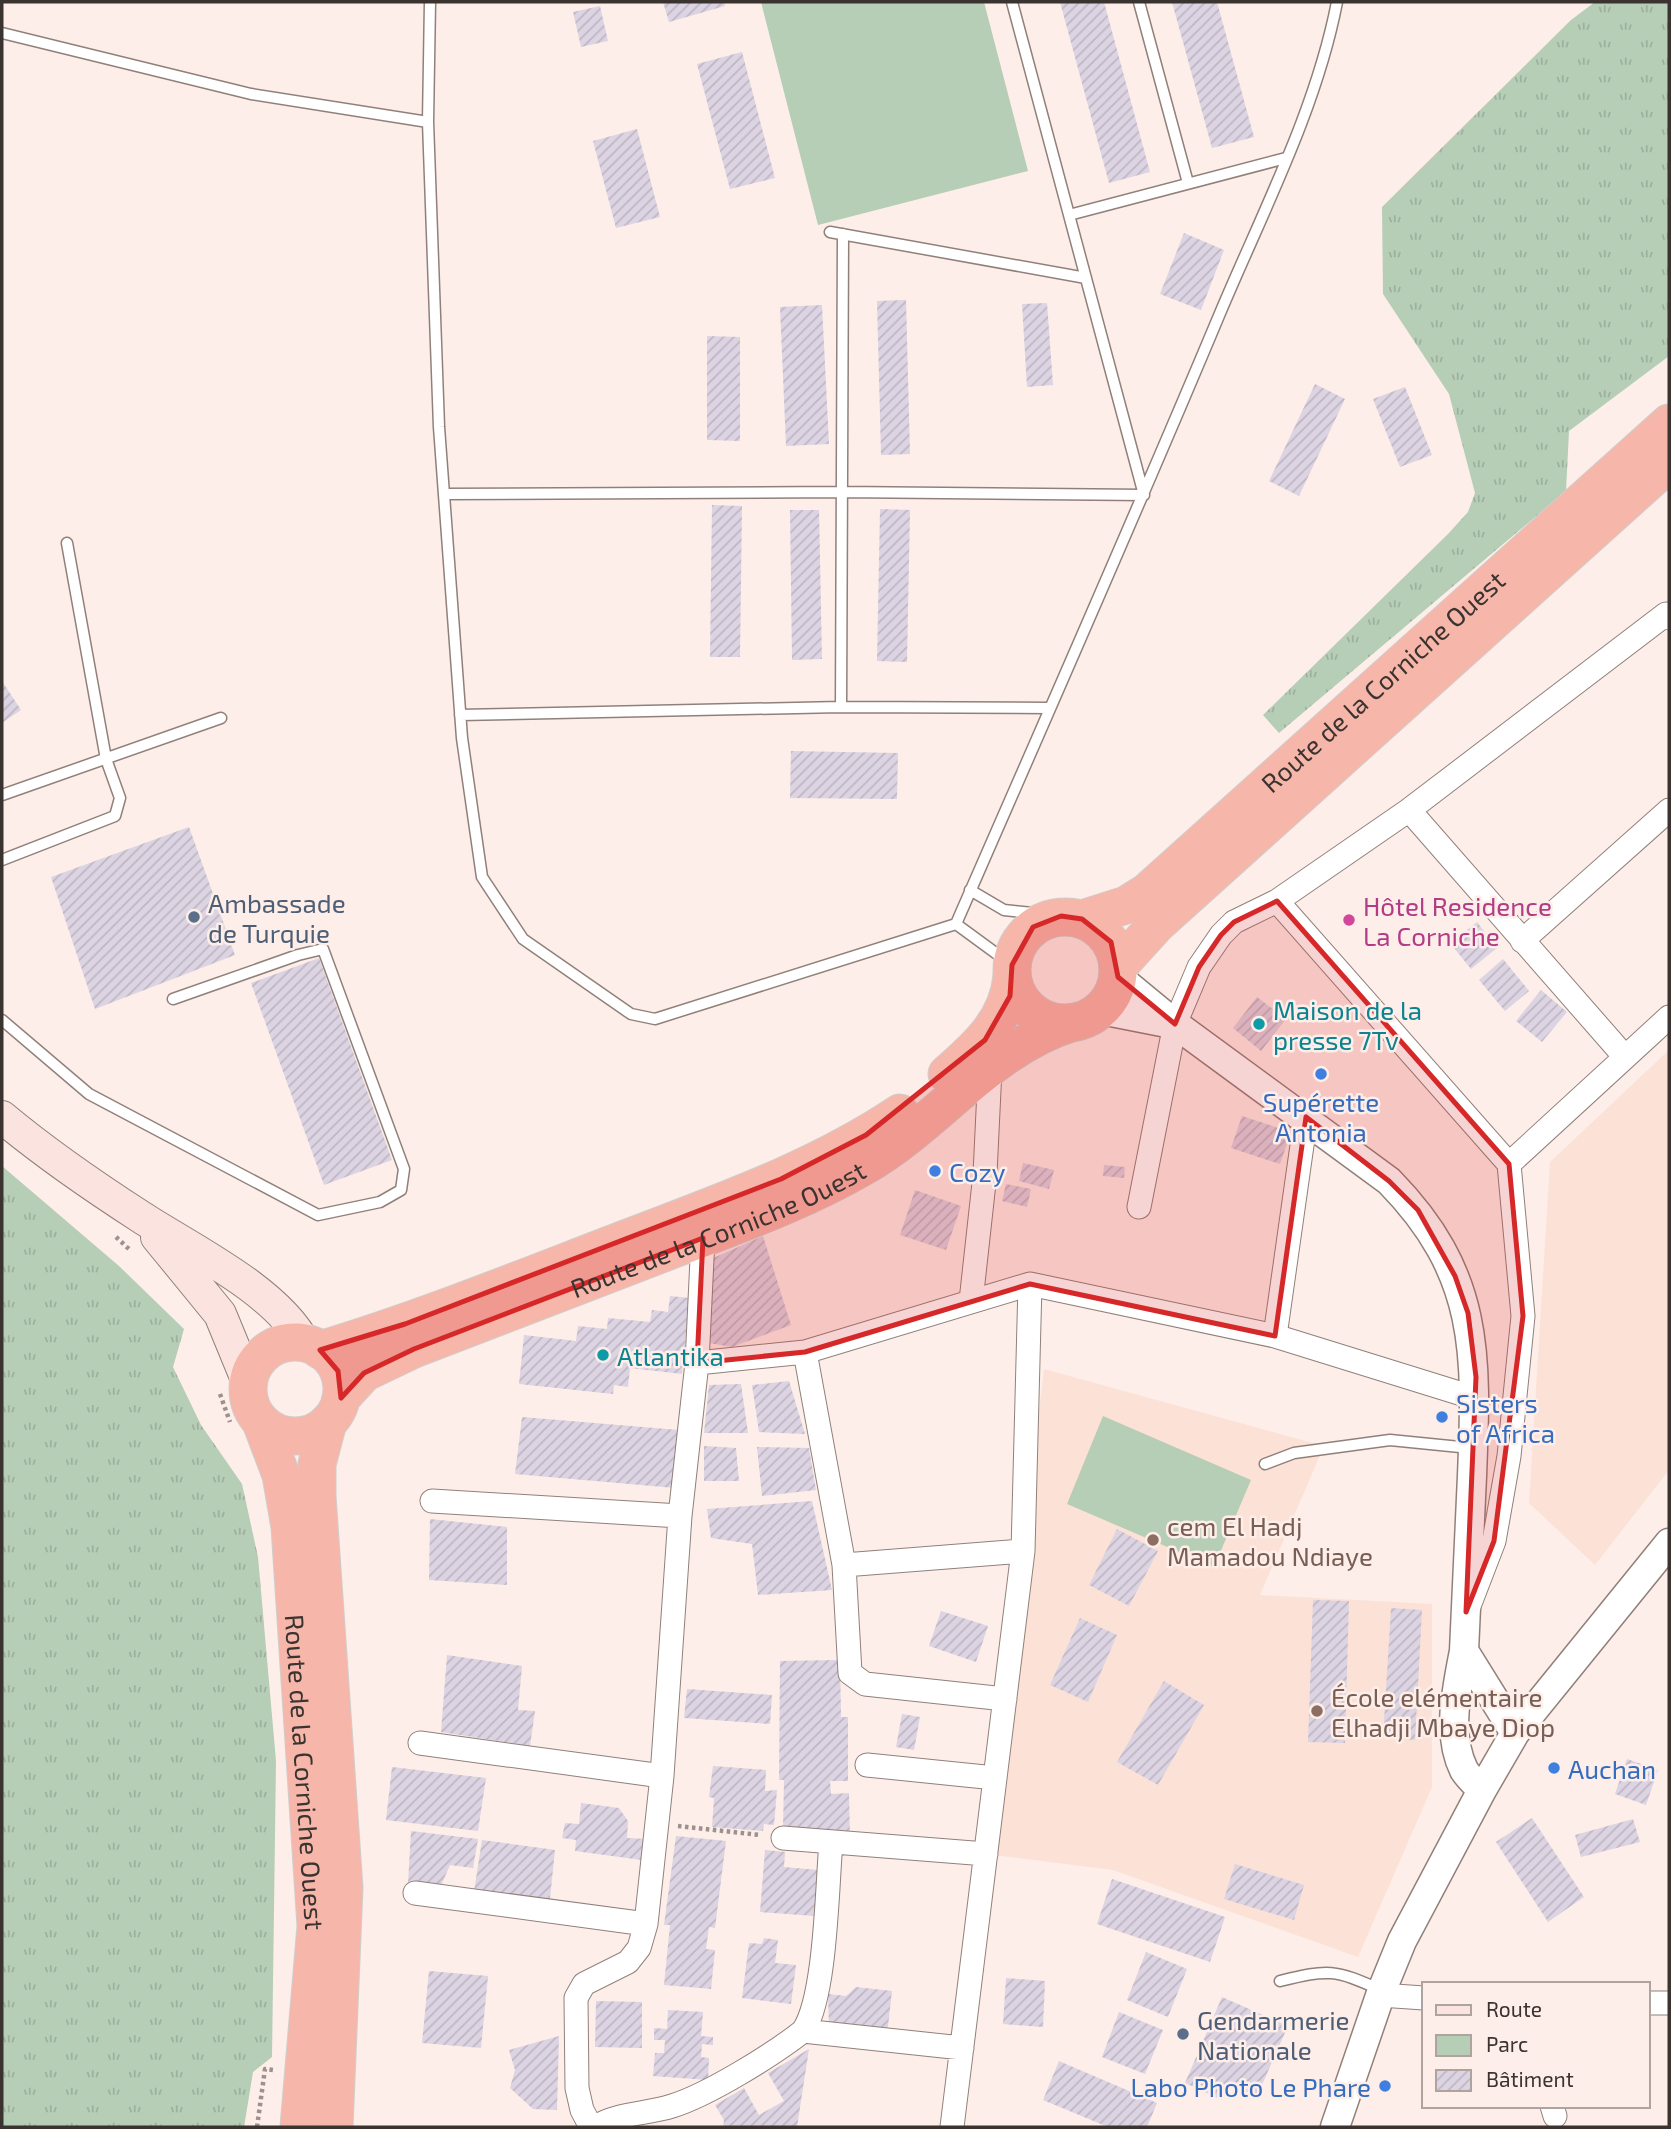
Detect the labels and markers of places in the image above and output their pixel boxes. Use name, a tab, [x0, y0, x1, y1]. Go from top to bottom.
place label: Ambassade de Turquie	[208, 887, 346, 948]
place label: Hôtel Residence La Corniche	[1363, 890, 1552, 951]
marker: Ambassade de Turquie	[186, 909, 202, 925]
marker: Hôtel Residence La Corniche	[1341, 912, 1357, 928]
place label: Maison de la presse 7Tv	[1273, 994, 1422, 1055]
marker: Maison de la presse 7Tv	[1251, 1016, 1267, 1032]
marker: Supérette Antonia	[1313, 1066, 1329, 1082]
place label: Supérette Antonia	[1263, 1086, 1379, 1147]
place label: Cozy	[949, 1156, 1006, 1187]
marker: Cozy	[927, 1163, 943, 1179]
place label: Atlantika	[617, 1340, 724, 1371]
marker: Atlantika	[595, 1347, 611, 1363]
place label: Sisters of Africa	[1456, 1387, 1555, 1448]
marker: Sisters of Africa	[1434, 1409, 1450, 1425]
place label: cem El Hadj Mamadou Ndiaye	[1167, 1510, 1373, 1571]
marker: cem El Hadj Mamadou Ndiaye	[1145, 1532, 1161, 1548]
place label: École elémentaire Elhadji Mbaye Diop	[1331, 1681, 1555, 1742]
marker: École elémentaire Elhadji Mbaye Diop	[1309, 1703, 1325, 1719]
place label: Auchan	[1568, 1753, 1656, 1784]
marker: Auchan	[1546, 1760, 1562, 1776]
place label: Gendarmerie Nationale	[1197, 2004, 1350, 2065]
marker: Gendarmerie Nationale	[1175, 2026, 1191, 2042]
place label: Labo Photo Le Phare	[1130, 2071, 1371, 2102]
marker: Labo Photo Le Phare	[1377, 2078, 1393, 2094]

